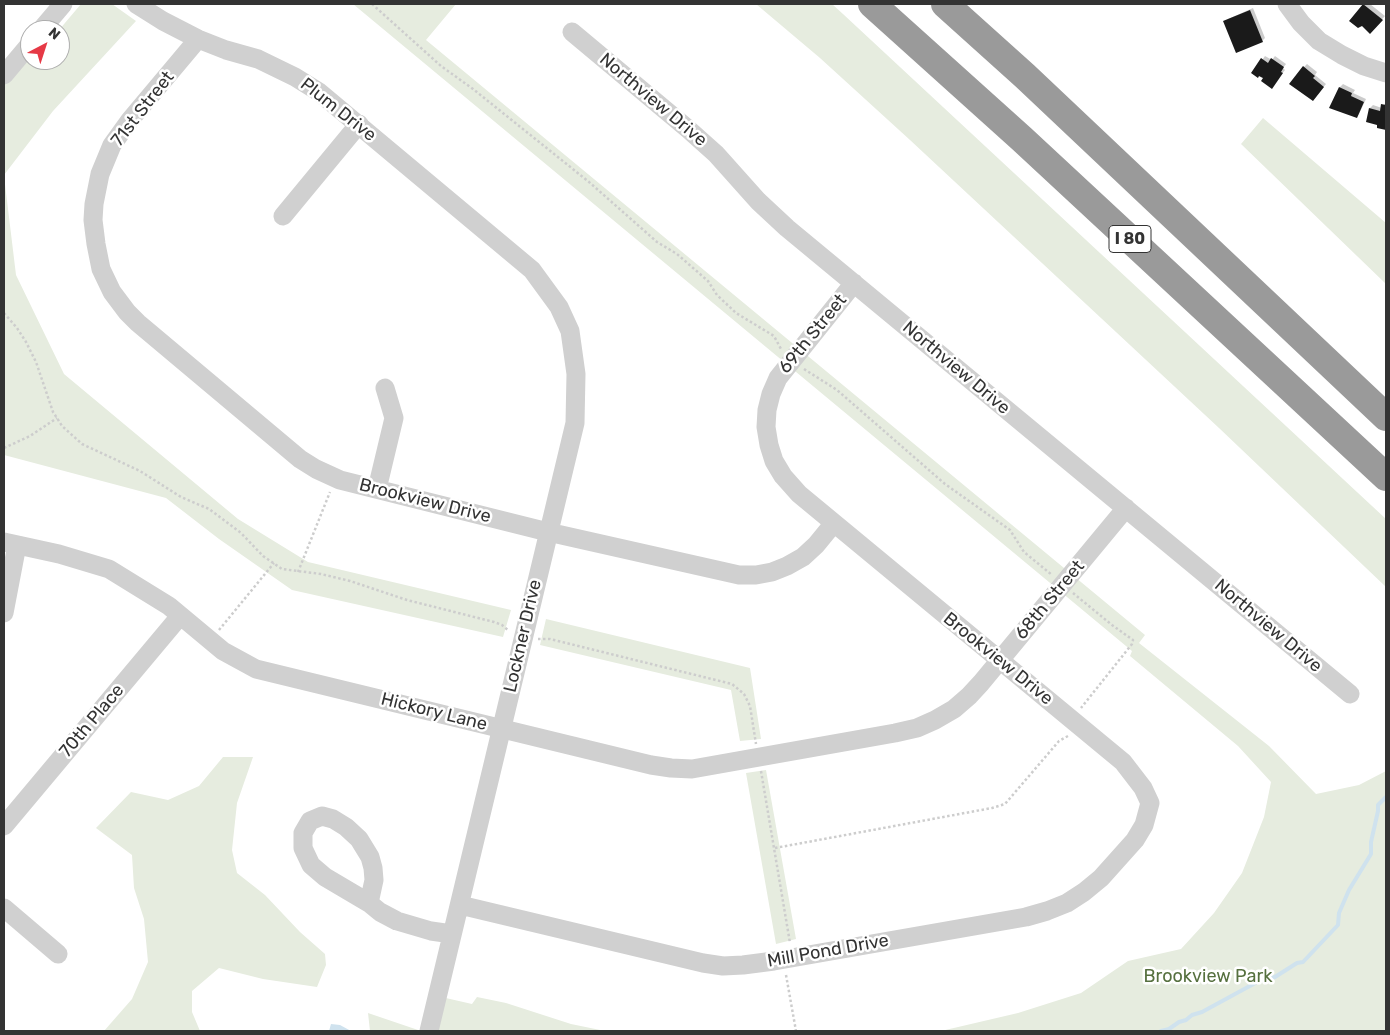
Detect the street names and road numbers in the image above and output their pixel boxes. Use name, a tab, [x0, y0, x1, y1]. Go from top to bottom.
street label: Northview Drive	[595, 49, 711, 151]
street label: 71st Street	[107, 67, 179, 151]
street label: Plum Drive	[296, 74, 380, 146]
road number: I 80	[1109, 225, 1151, 252]
street label: 69th Street	[774, 290, 852, 378]
street label: Northview Drive	[898, 317, 1014, 419]
street label: Brookview Drive	[357, 474, 493, 528]
street label: 68th Street	[1011, 556, 1089, 644]
street label: Northview Drive	[1210, 575, 1326, 677]
street label: Lockner Drive	[500, 578, 546, 694]
street label: Brookview Drive	[939, 608, 1057, 710]
street label: 70th Place	[55, 680, 129, 762]
street label: Hickory Lane	[379, 688, 489, 736]
street label: Mill Pond Drive	[766, 930, 890, 972]

